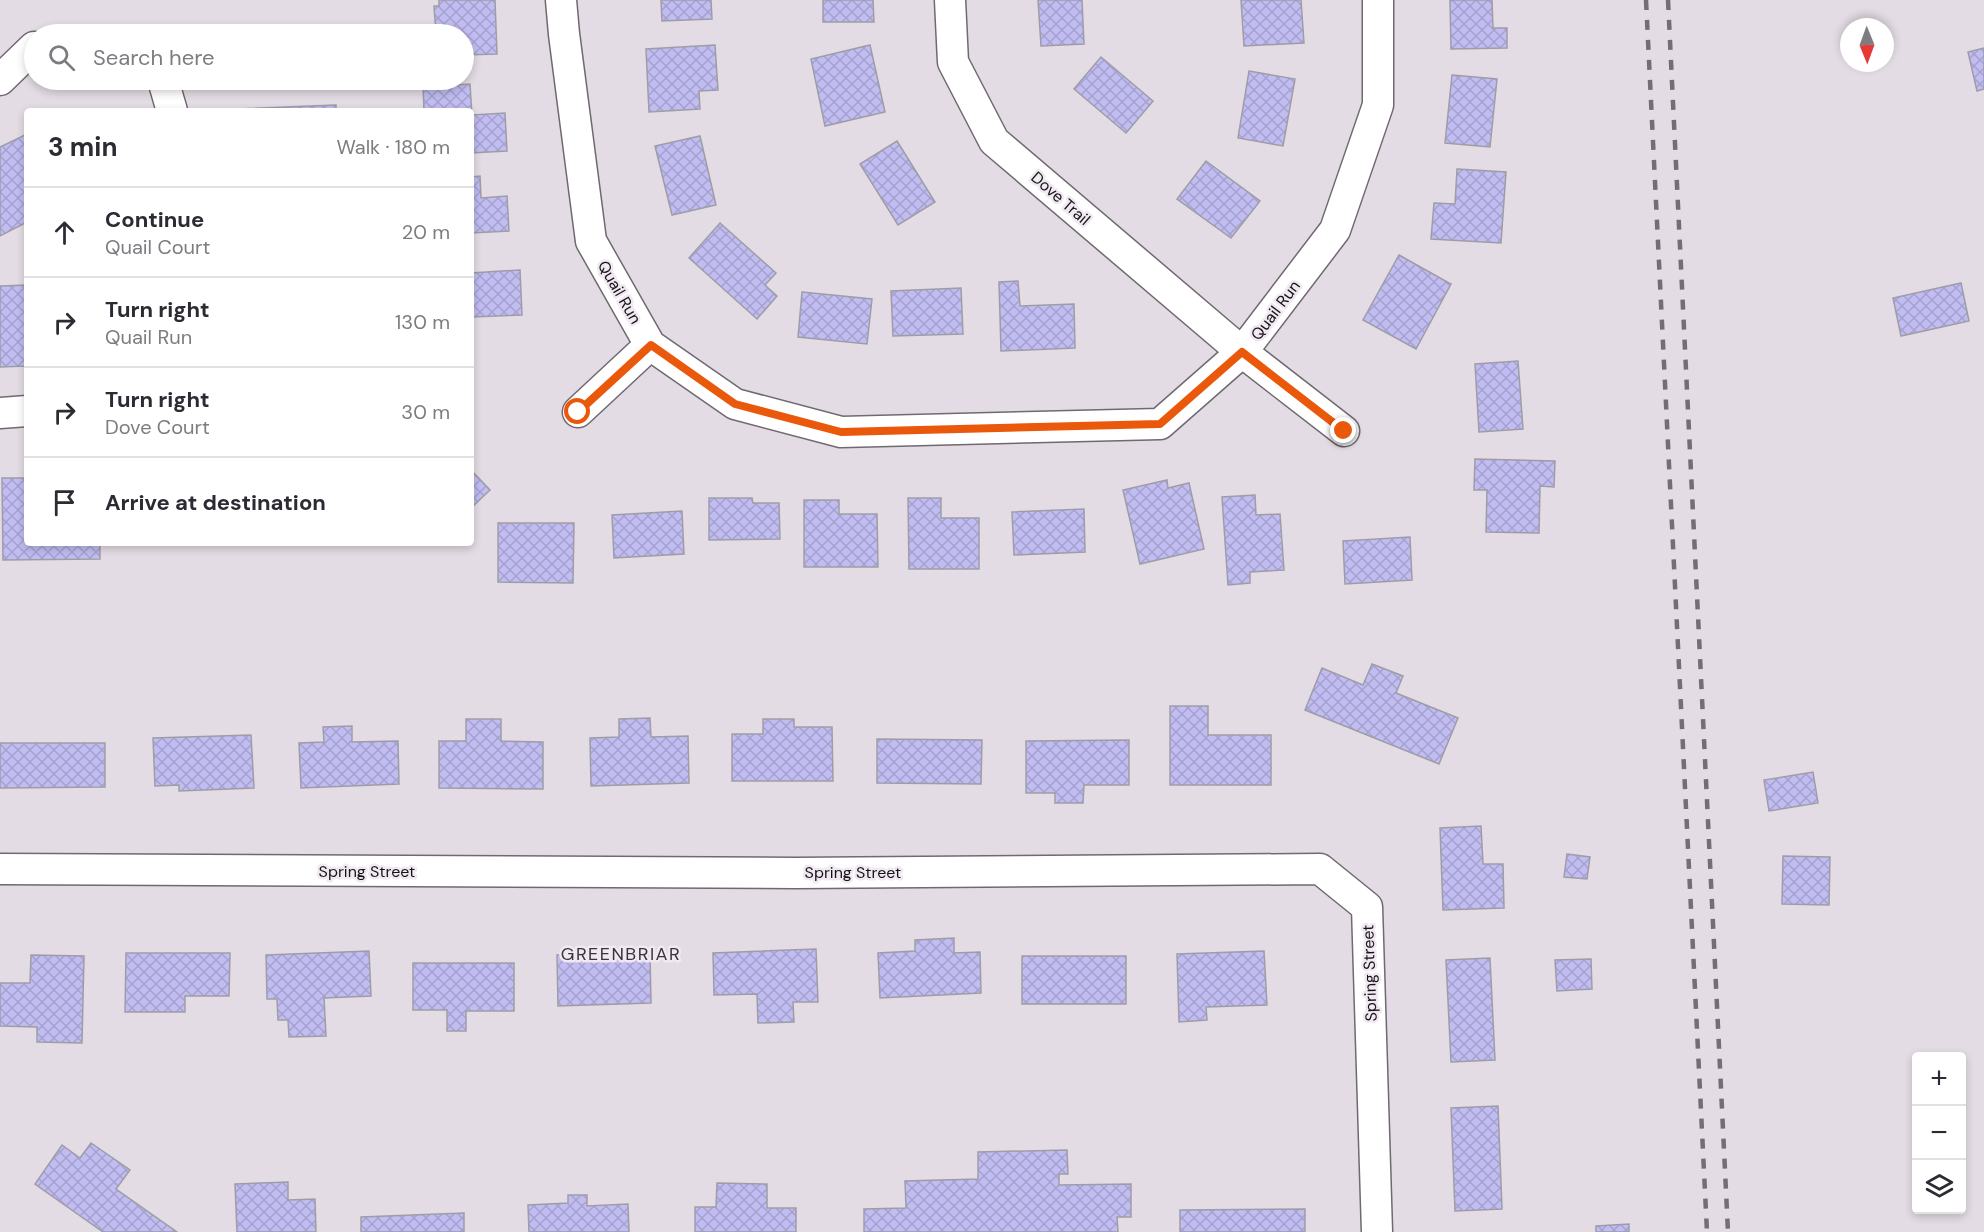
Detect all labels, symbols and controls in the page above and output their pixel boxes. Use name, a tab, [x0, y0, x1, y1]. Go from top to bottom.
north arrow	[1840, 18, 1894, 72]
search box	[24, 24, 474, 90]
icon: search	[45, 41, 78, 74]
text: Search here	[93, 43, 214, 72]
text: 3 min	[48, 130, 117, 164]
text: Walk · 180 m	[336, 134, 450, 160]
street label: Dove Trail	[1027, 167, 1095, 230]
text: Continue	[105, 205, 204, 234]
icon: ahead	[48, 216, 81, 249]
text: 20 m	[402, 219, 450, 245]
text: Quail Court	[105, 234, 210, 260]
street label: Quail Run	[593, 257, 646, 328]
street label: Quail Run	[1246, 276, 1305, 344]
text: Turn right	[105, 295, 210, 324]
icon: right	[48, 306, 81, 339]
text: 130 m	[395, 309, 450, 335]
text: Quail Run	[105, 324, 192, 350]
text: Turn right	[105, 385, 210, 414]
icon: right	[48, 396, 81, 429]
route start	[564, 398, 590, 424]
text: 30 m	[401, 399, 450, 425]
text: Dove Court	[105, 414, 210, 440]
route end	[1330, 417, 1356, 443]
icon: arrive	[48, 486, 81, 519]
text: Arrive at destination	[105, 488, 326, 517]
street label: Spring Street	[319, 861, 415, 882]
street label: Spring Street	[805, 862, 901, 883]
street label: Spring Street	[1357, 924, 1382, 1022]
district label: GREENBRIAR	[561, 942, 681, 966]
map controls	[1912, 1052, 1966, 1214]
button: +	[1912, 1052, 1966, 1106]
button: −	[1912, 1106, 1966, 1160]
button: layers	[1912, 1160, 1966, 1214]

